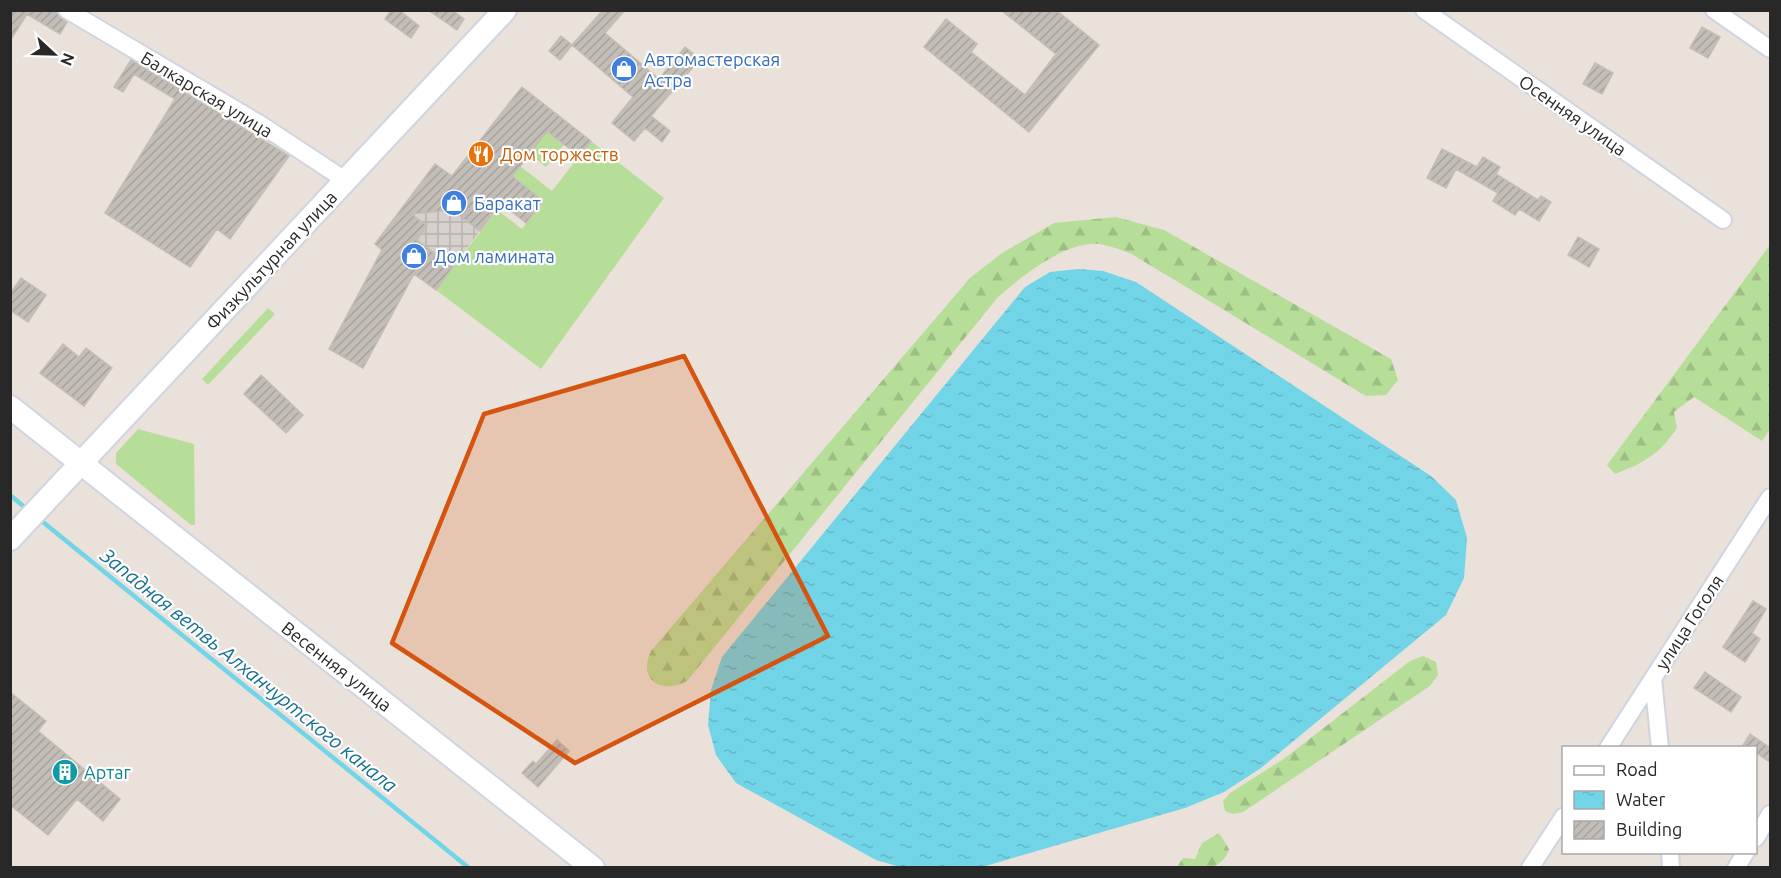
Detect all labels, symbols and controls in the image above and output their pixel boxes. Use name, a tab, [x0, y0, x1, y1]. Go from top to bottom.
north arrow	[24, 24, 84, 84]
street label: Балкарская улица	[138, 47, 276, 141]
place label: Автомастерская Астра	[644, 49, 780, 90]
text: N	[57, 51, 78, 69]
shop icon: Автомастерская Астра	[609, 54, 639, 84]
street label: Осенняя улица	[1516, 71, 1630, 159]
restaurant icon: Дом торжеств	[466, 139, 496, 169]
place label: Дом торжеств	[500, 144, 619, 164]
street label: Физкультурная улица	[202, 187, 340, 333]
shop icon: Баракат	[439, 188, 469, 218]
place label: Баракат	[474, 193, 541, 213]
shop icon: Дом ламината	[399, 241, 429, 271]
place label: Дом ламината	[434, 246, 555, 266]
water label: Западная ветвь Алханчуртского канала	[95, 543, 402, 797]
street label: улица Гоголя	[1651, 571, 1727, 673]
street label: Весенняя улица	[278, 617, 396, 715]
legend	[1562, 746, 1757, 854]
building icon: Артаг	[50, 757, 80, 787]
text: Road	[1616, 759, 1658, 779]
place label: Артаг	[84, 762, 131, 782]
text: Water	[1616, 789, 1666, 809]
text: Building	[1616, 819, 1682, 839]

